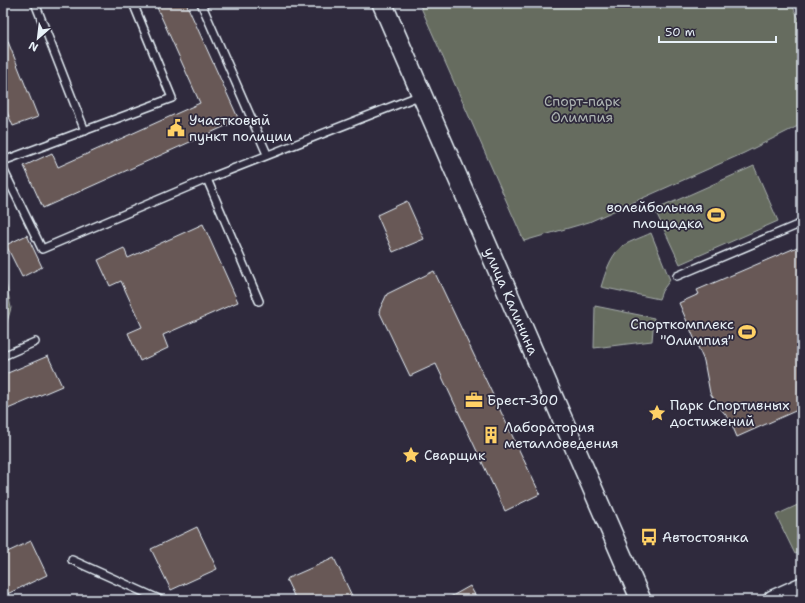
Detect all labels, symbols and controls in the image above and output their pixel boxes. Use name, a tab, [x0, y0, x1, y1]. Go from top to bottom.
north arrow	[18, 18, 58, 58]
scale bar	[659, 18, 776, 44]
text: 50 m	[665, 24, 695, 40]
text: N	[26, 38, 41, 55]
park label: Спорт-парк Олимпия	[544, 92, 621, 126]
place label: Участковый пункт полиции	[189, 111, 293, 145]
public building icon: Участковый пункт полиции	[166, 118, 186, 138]
place label: волейбольная площадка	[606, 198, 703, 232]
sports icon: волейбольная площадка	[706, 205, 726, 225]
street label: улица Калинина	[480, 244, 543, 358]
place label: Спорткомплекс "Олимпия"	[630, 315, 734, 349]
sports icon: Спорткомплекс "Олимпия"	[737, 322, 757, 342]
office icon: Брест-300	[464, 390, 484, 410]
place label: Брест-300	[487, 391, 558, 409]
place label: Парк Спортивных достижений	[670, 396, 790, 430]
place icon: Парк Спортивных достижений	[647, 403, 667, 423]
place label: Лаборатория металловедения	[504, 418, 619, 452]
building icon: Лаборатория металловедения	[481, 425, 501, 445]
place icon: Сварщик	[401, 445, 421, 465]
place label: Сварщик	[424, 446, 486, 464]
bus stop icon: Автостоянка	[639, 527, 659, 547]
place label: Автостоянка	[662, 528, 749, 546]

